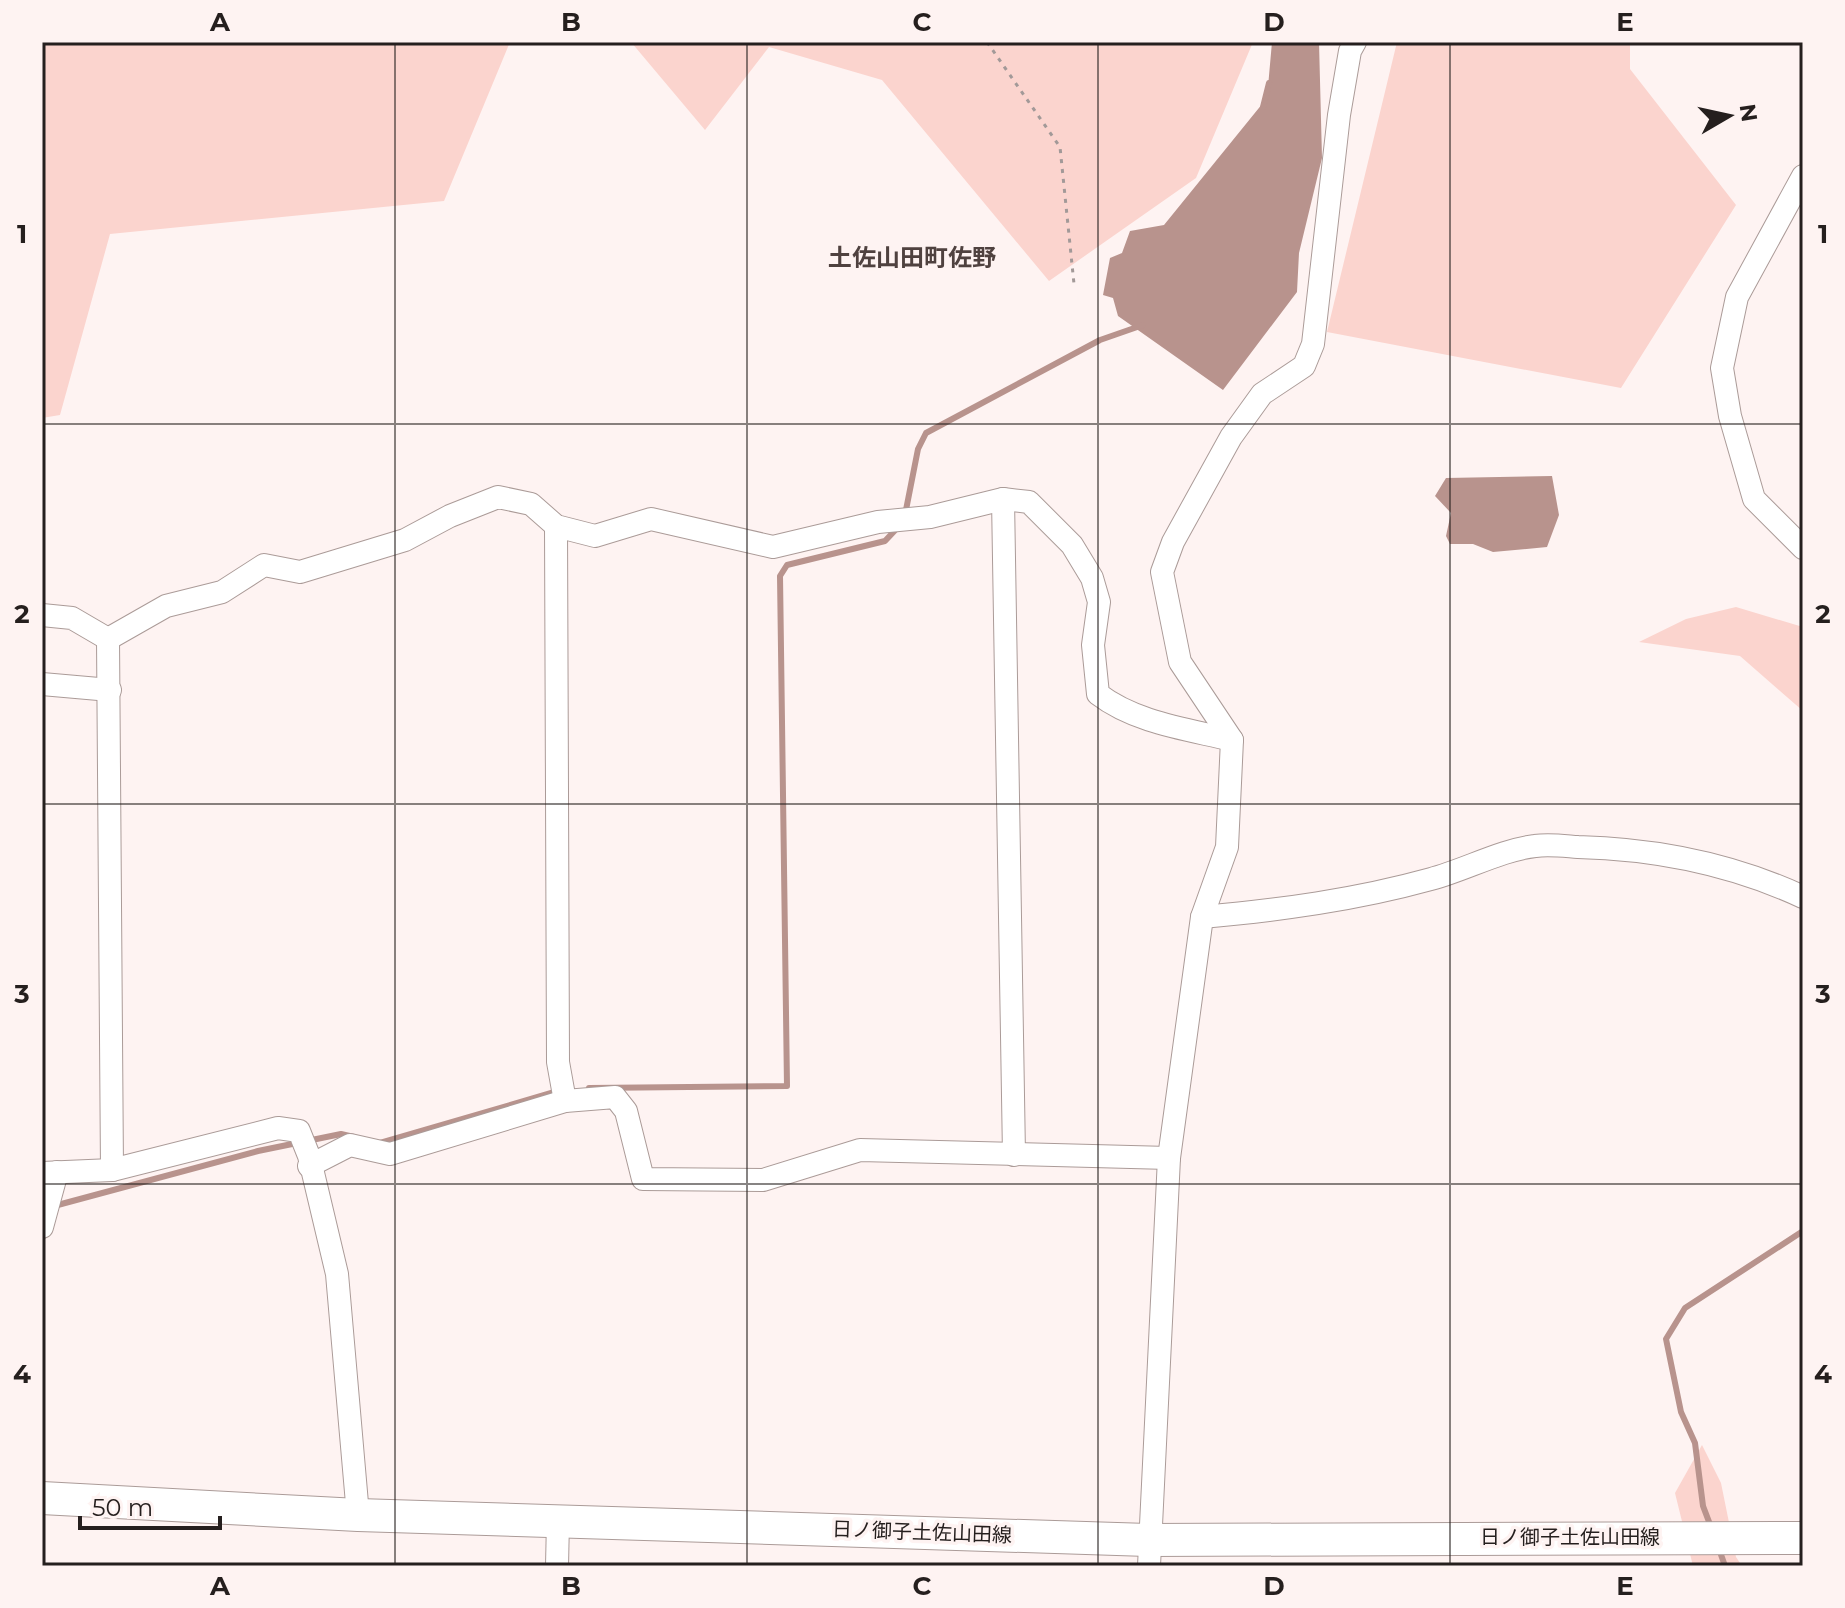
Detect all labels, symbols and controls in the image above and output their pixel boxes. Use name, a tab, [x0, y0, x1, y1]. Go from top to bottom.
text: A	[209, 6, 231, 38]
text: B	[561, 6, 581, 38]
text: C	[913, 6, 932, 38]
text: D	[1263, 6, 1285, 38]
text: E	[1616, 6, 1634, 38]
north arrow	[1689, 76, 1769, 156]
text: N	[1734, 102, 1763, 124]
text: 1	[17, 218, 27, 250]
text: 1	[1818, 218, 1828, 250]
district label: 土佐山田町佐野	[828, 243, 996, 272]
text: 2	[14, 598, 30, 630]
text: 2	[1815, 598, 1831, 630]
text: 3	[13, 978, 30, 1010]
text: 3	[1814, 978, 1831, 1010]
text: 4	[13, 1358, 31, 1390]
text: 4	[1814, 1358, 1832, 1390]
scale bar	[80, 1480, 220, 1530]
text: 50 m	[92, 1493, 153, 1522]
street label: 日ノ御子土佐山田線	[832, 1517, 1012, 1547]
street label: 日ノ御子土佐山田線	[1480, 1525, 1660, 1549]
text: A	[209, 1570, 231, 1602]
text: B	[561, 1570, 581, 1602]
text: C	[913, 1570, 932, 1602]
text: D	[1263, 1570, 1285, 1602]
text: E	[1616, 1570, 1634, 1602]

